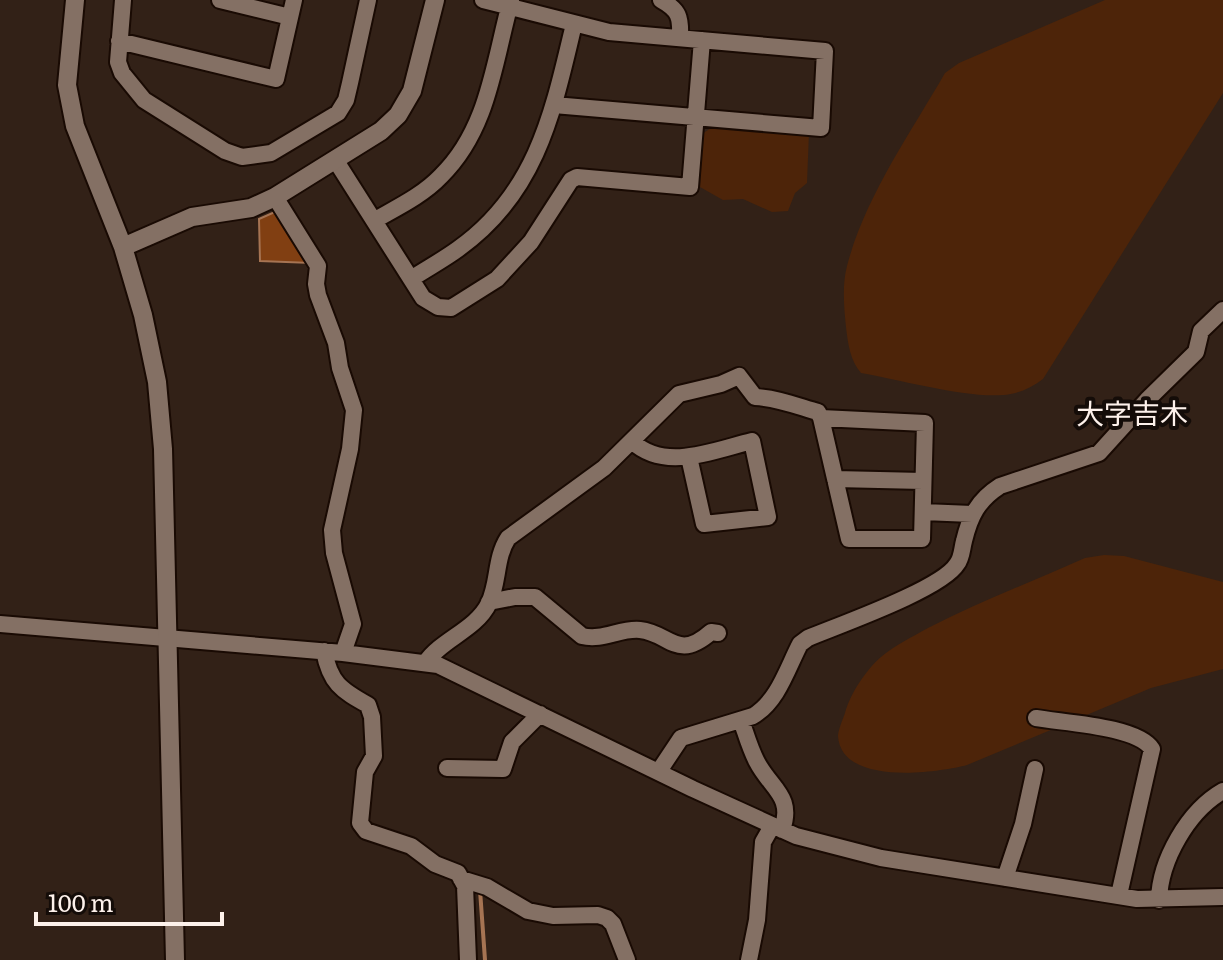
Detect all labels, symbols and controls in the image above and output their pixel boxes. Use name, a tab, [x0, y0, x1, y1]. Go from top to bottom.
district label: 大字吉木	[1076, 391, 1188, 433]
scale bar	[36, 876, 222, 926]
text: 100 m	[48, 884, 114, 919]

